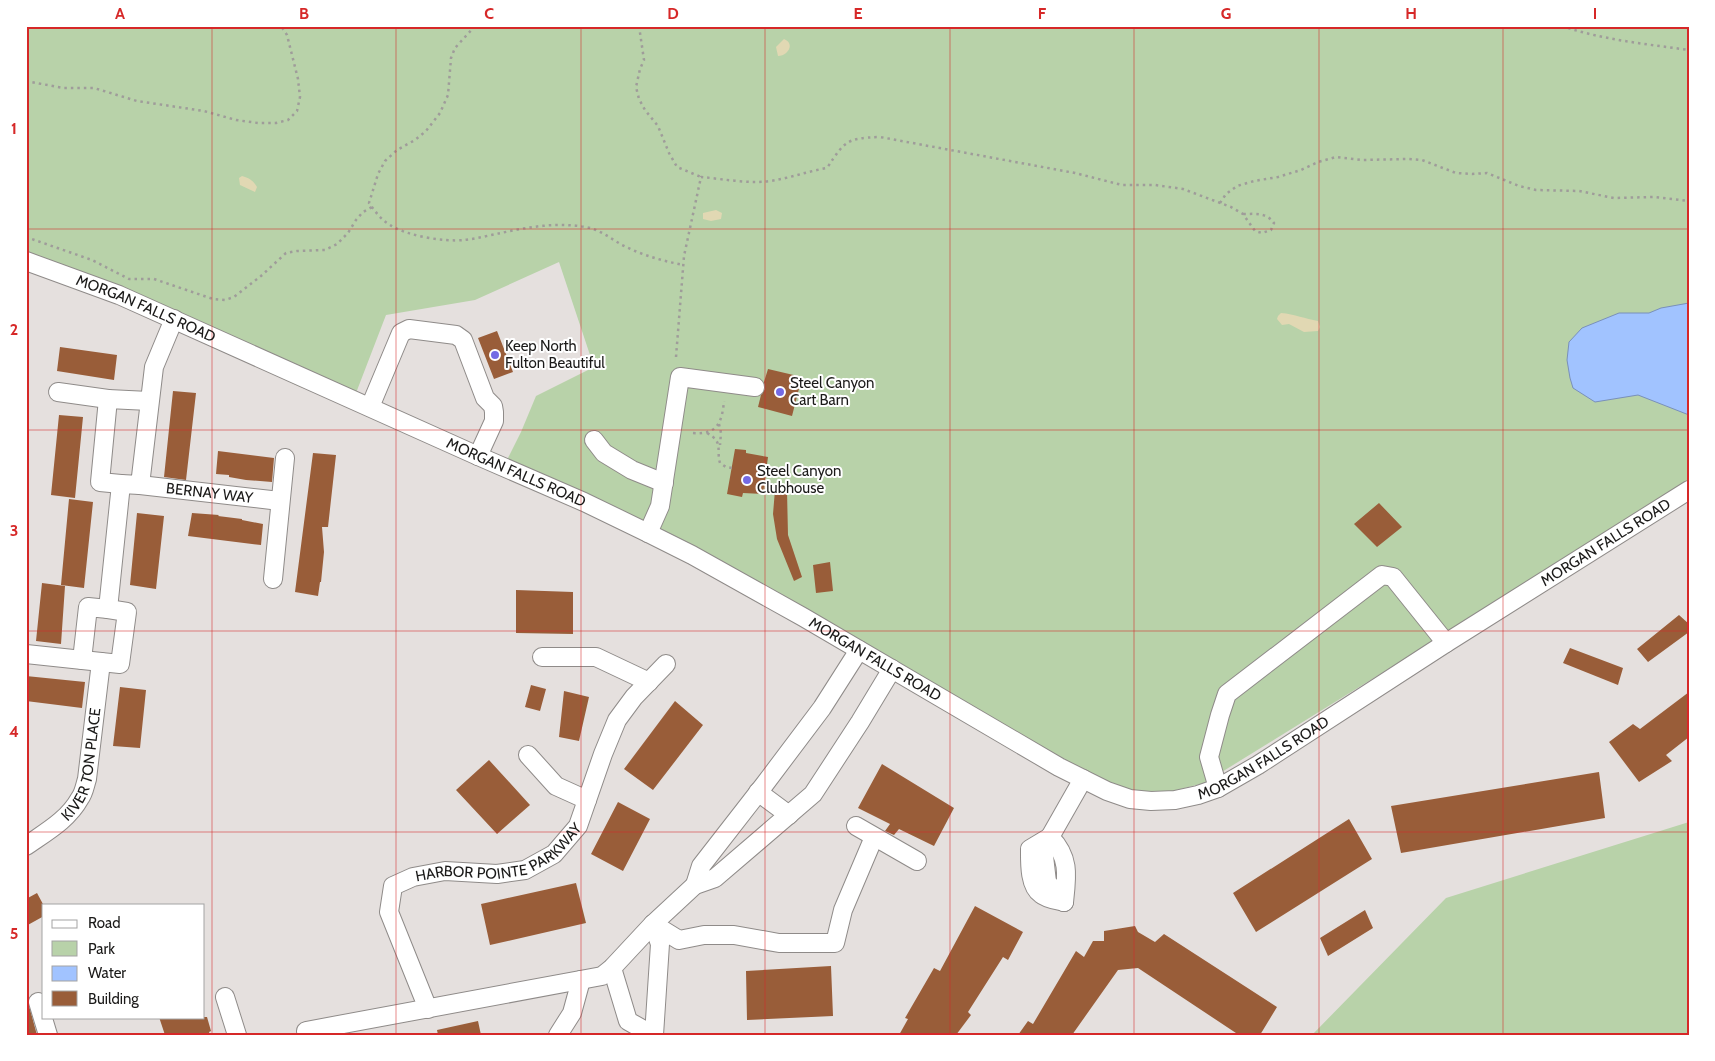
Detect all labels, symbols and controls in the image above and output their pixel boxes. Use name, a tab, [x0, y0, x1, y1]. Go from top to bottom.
text: A	[115, 4, 125, 23]
text: B	[299, 4, 309, 23]
text: C	[484, 4, 494, 23]
text: D	[667, 4, 679, 23]
text: E	[853, 4, 863, 23]
text: F	[1038, 4, 1047, 23]
text: G	[1221, 4, 1231, 23]
text: H	[1405, 4, 1417, 23]
text: I	[1593, 4, 1597, 23]
text: 1	[11, 119, 17, 138]
street label: MORGAN FALLS ROAD	[74, 271, 219, 346]
text: 2	[10, 320, 18, 339]
place label: Keep North Fulton Beautiful	[505, 337, 605, 372]
marker: Keep North Fulton Beautiful	[489, 349, 501, 361]
place label: Steel Canyon Cart Barn	[790, 374, 874, 409]
marker: Steel Canyon Cart Barn	[774, 386, 786, 398]
street label: MORGAN FALLS ROAD	[444, 434, 589, 511]
place label: Steel Canyon Clubhouse	[757, 462, 841, 497]
marker: Steel Canyon Clubhouse	[741, 474, 753, 486]
street label: BERNAY WAY	[165, 479, 255, 507]
street label: MORGAN FALLS ROAD	[1537, 495, 1674, 590]
text: 3	[10, 521, 18, 540]
street label: MORGAN FALLS ROAD	[806, 614, 944, 705]
street label: KIVER TON PLACE	[58, 707, 104, 825]
street label: MORGAN FALLS ROAD	[1195, 712, 1332, 803]
text: 4	[9, 722, 19, 741]
street label: HARBOR POINTE PARKWAY	[414, 819, 586, 885]
legend	[42, 904, 205, 1018]
text: Road	[88, 914, 121, 932]
text: 5	[10, 924, 18, 943]
text: Park	[88, 940, 115, 958]
text: Water	[88, 964, 126, 982]
text: Building	[88, 990, 139, 1008]

